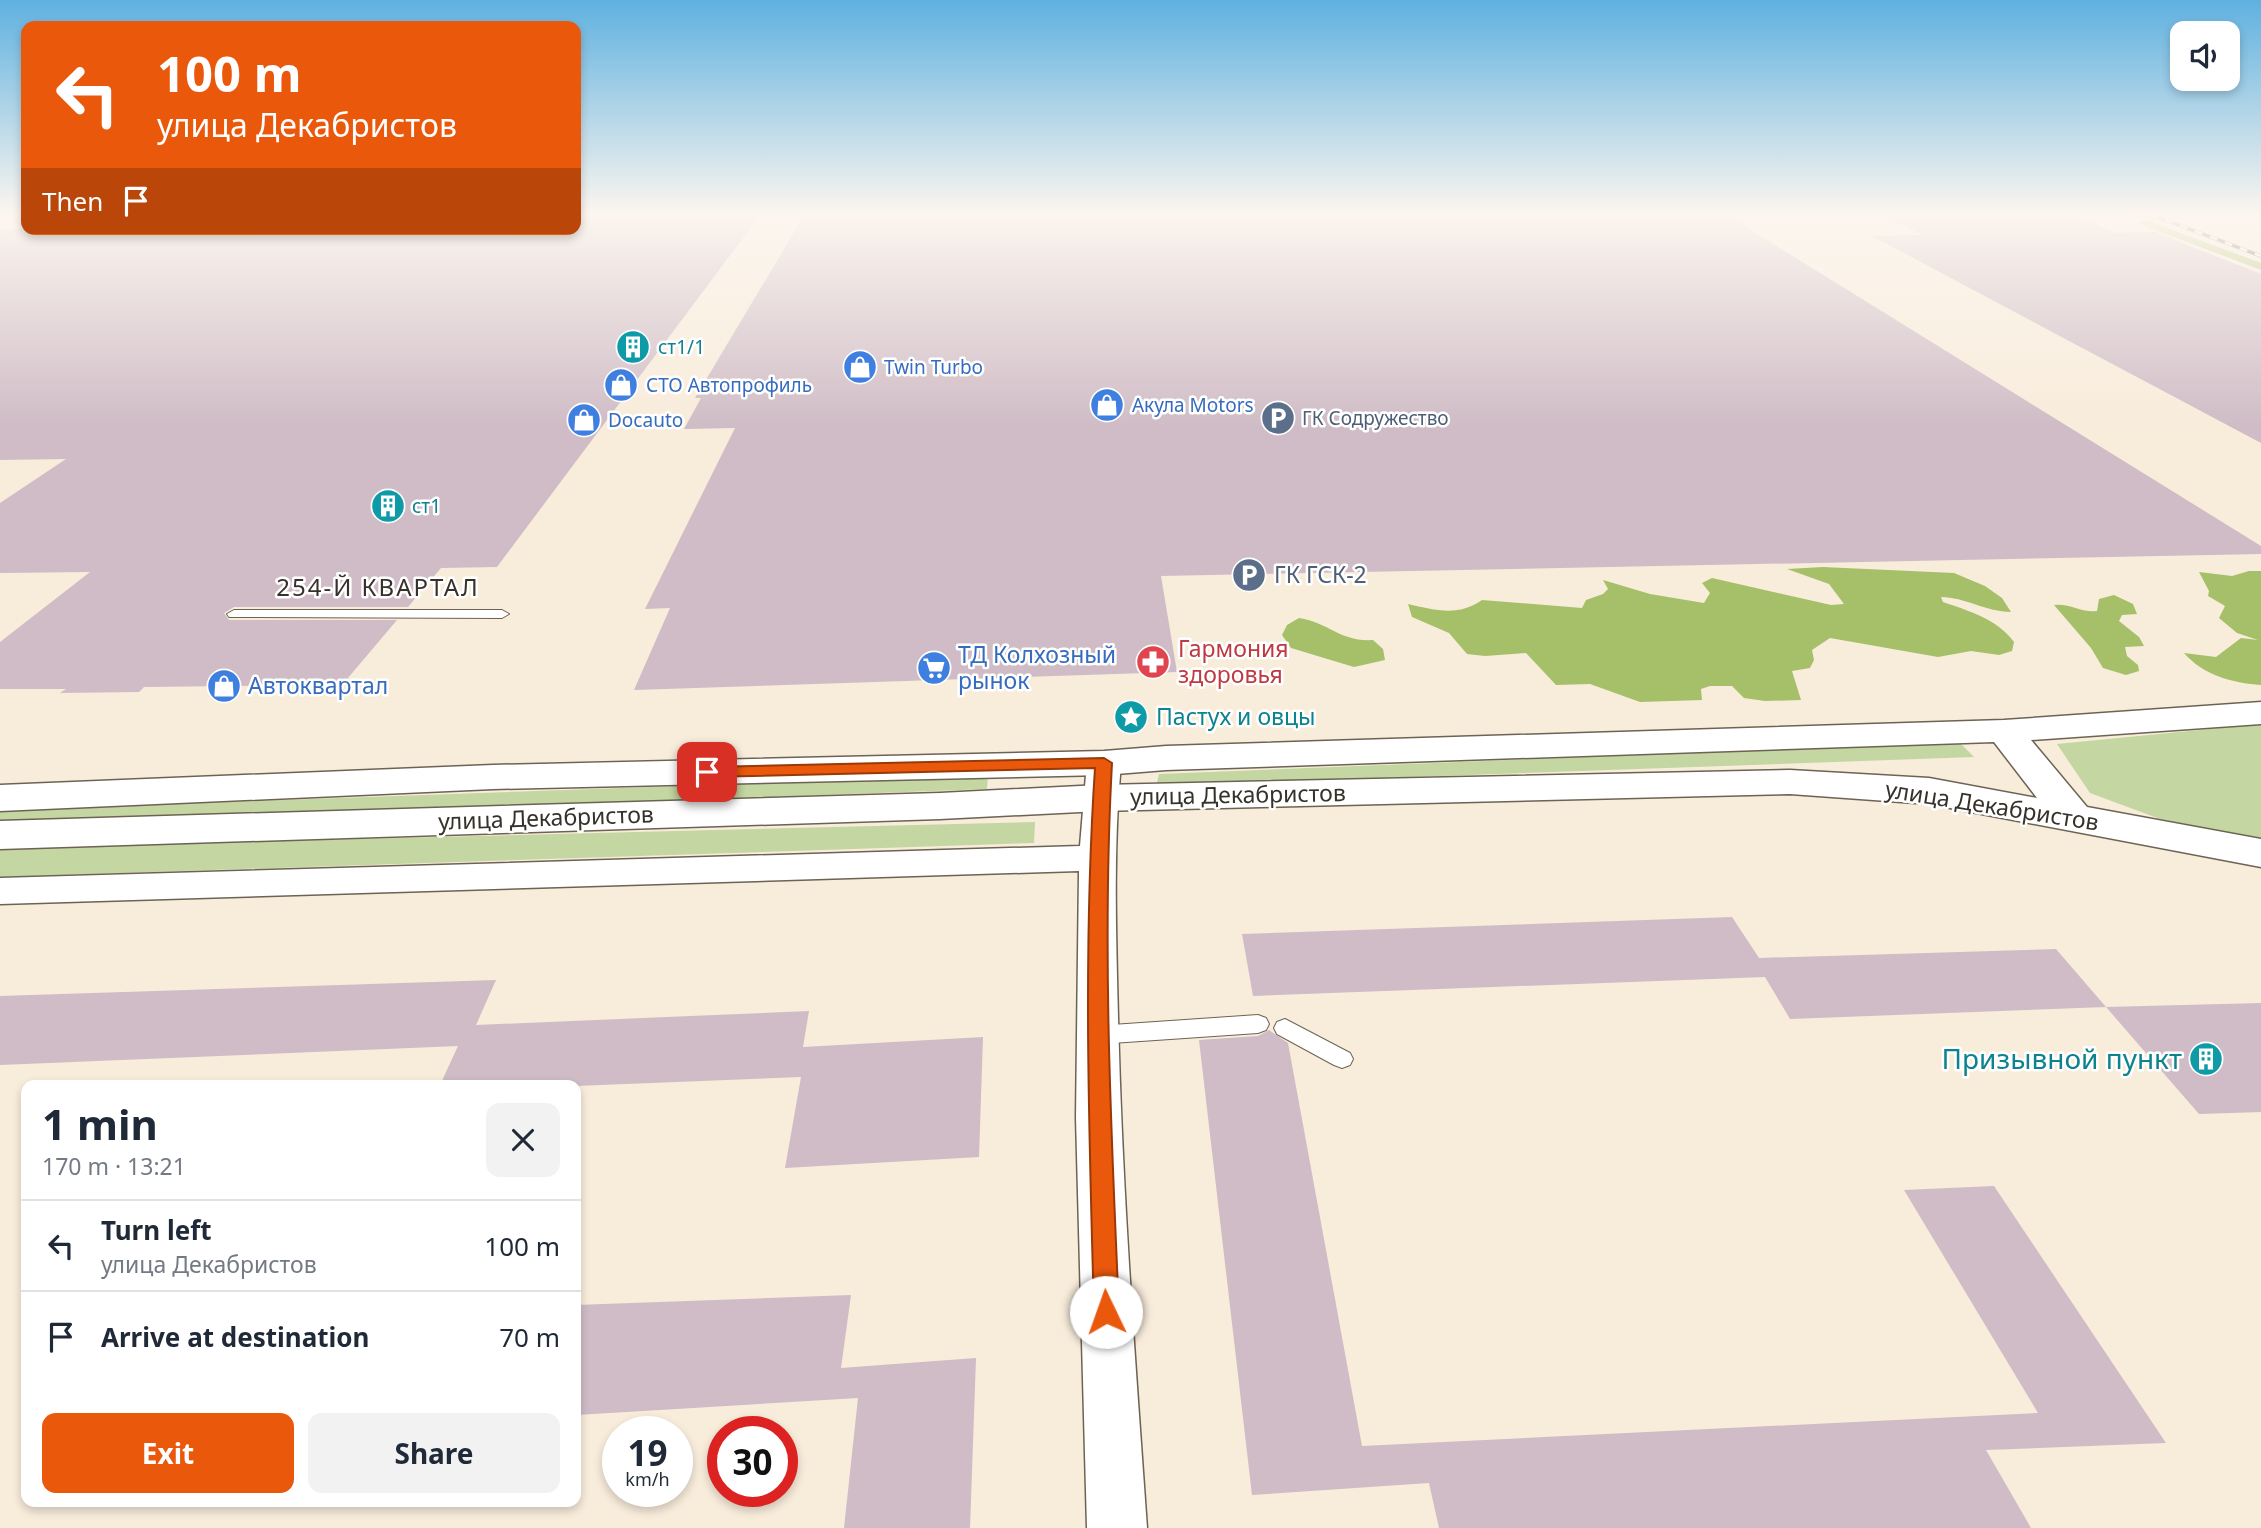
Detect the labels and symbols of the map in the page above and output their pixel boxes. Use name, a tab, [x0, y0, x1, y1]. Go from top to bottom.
building icon: ст1/1	[614, 328, 652, 366]
place label: ст1/1	[658, 334, 705, 360]
shop icon: Twin Turbo	[841, 348, 879, 386]
place label: Twin Turbo	[884, 354, 983, 380]
shop icon: СТО Автопрофиль	[602, 366, 640, 404]
place label: СТО Автопрофиль	[646, 372, 812, 398]
shop icon: Акула Motors	[1088, 386, 1126, 424]
place label: Акула Motors	[1132, 392, 1254, 418]
parking icon: ГК Содружество	[1259, 399, 1297, 437]
shop icon: Docauto	[565, 401, 603, 439]
place label: ГК Содружество	[1302, 405, 1449, 431]
place label: Docauto	[608, 407, 683, 433]
building icon: ст1	[369, 487, 407, 525]
place label: ст1	[412, 493, 441, 519]
parking icon: ГК ГСК-2	[1230, 556, 1268, 594]
place label: ГК ГСК-2	[1274, 558, 1367, 590]
district label: 254-Й КВАРТАЛ	[276, 570, 480, 603]
place label: Гармония здоровья	[1178, 632, 1289, 690]
place label: ТД Колхозный рынок	[958, 638, 1116, 696]
pharmacy icon: Гармония здоровья	[1134, 643, 1172, 681]
supermarket icon: ТД Колхозный рынок	[915, 649, 953, 687]
shop icon: Автоквартал	[205, 667, 243, 705]
place label: Автоквартал	[248, 669, 388, 701]
place icon: Пастух и овцы	[1112, 698, 1150, 736]
place label: Пастух и овцы	[1156, 700, 1316, 732]
pin	[677, 742, 737, 802]
street label: улица Декабристов	[1883, 772, 2101, 838]
street label: улица Декабристов	[1130, 776, 1346, 812]
street label: улица Декабристов	[438, 797, 654, 837]
place label: Призывной пункт	[1942, 1039, 2182, 1077]
building icon: Призывной пункт	[2187, 1040, 2225, 1078]
position arrow	[1069, 1275, 1143, 1349]
speed limit sign: 30	[707, 1416, 798, 1507]

